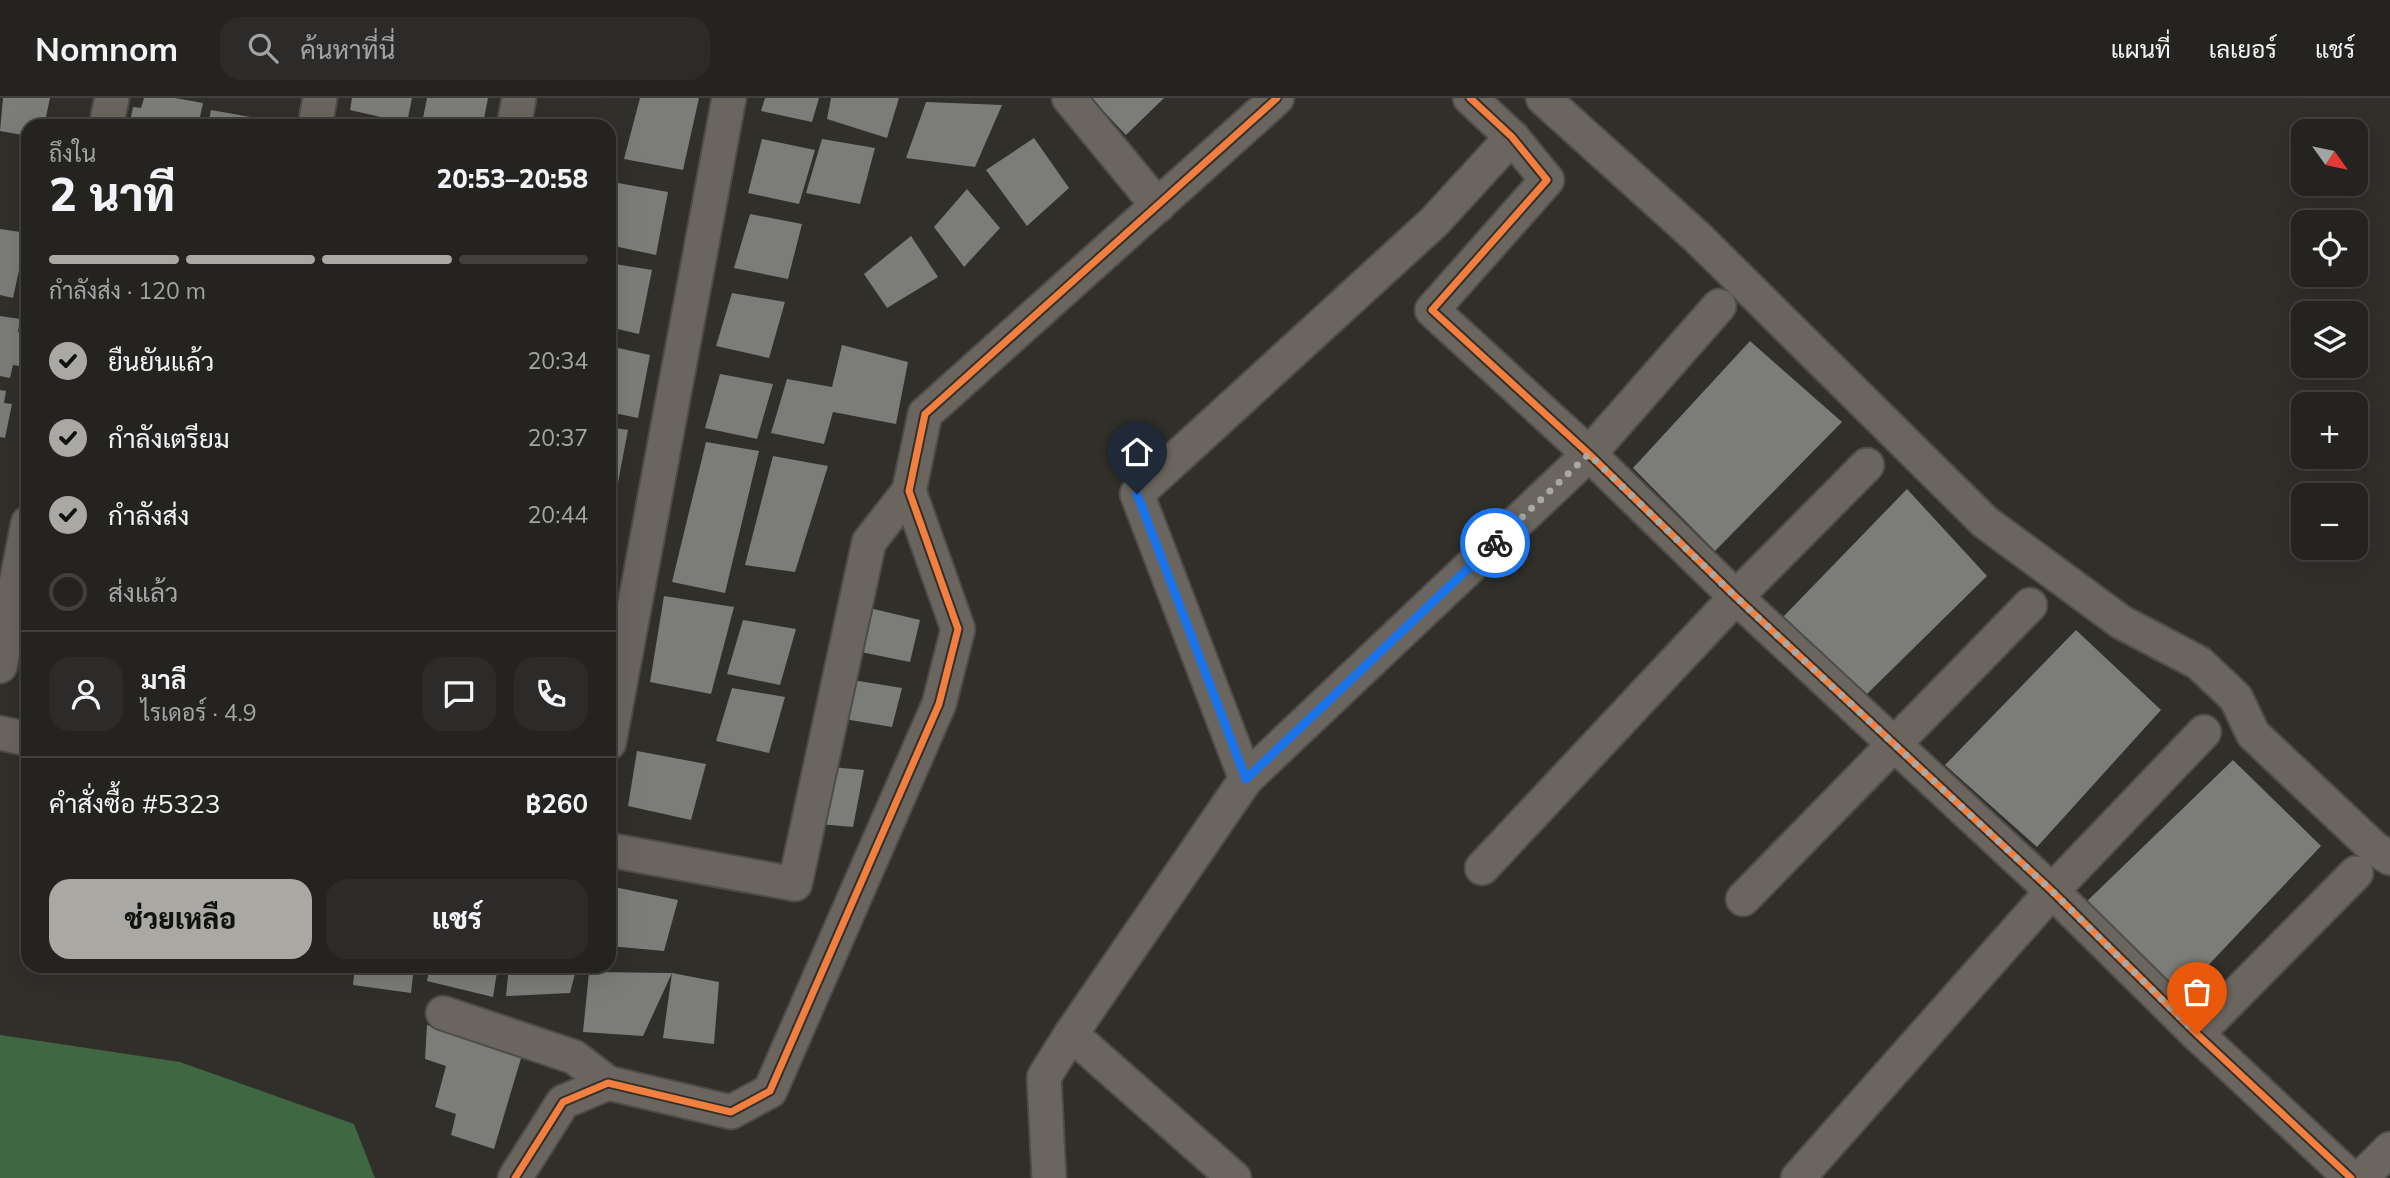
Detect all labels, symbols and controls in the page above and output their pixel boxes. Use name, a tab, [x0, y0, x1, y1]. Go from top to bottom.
search box	[220, 17, 710, 80]
text: Nomnom	[35, 28, 178, 69]
icon: search	[244, 29, 282, 67]
text: ค้นหาที่นี่	[300, 33, 395, 66]
text: แผนที่	[2111, 34, 2171, 64]
text: เลเยอร์	[2209, 34, 2277, 64]
text: แชร์	[2315, 34, 2355, 64]
north arrow	[2291, 119, 2368, 196]
map controls	[2291, 119, 2368, 560]
text: ถึงใน	[49, 139, 96, 168]
text: 20:53–20:58	[437, 162, 588, 195]
text: 2 นาที	[49, 165, 175, 223]
button: locate	[2291, 210, 2368, 287]
text: กำลังส่ง · 120 m	[49, 276, 206, 305]
button: layers	[2291, 301, 2368, 378]
icon: check	[49, 342, 87, 380]
text: ยืนยันแล้ว	[108, 345, 214, 378]
text: 20:34	[528, 346, 588, 375]
button: +	[2291, 392, 2368, 469]
icon: check	[49, 419, 87, 457]
text: กำลังเตรียม	[108, 422, 230, 455]
pin	[1107, 422, 1167, 494]
text: 20:37	[528, 423, 588, 452]
icon: home	[1118, 433, 1156, 471]
button: −	[2291, 483, 2368, 560]
icon: check	[49, 496, 87, 534]
text: กำลังส่ง	[108, 499, 189, 532]
text: 20:44	[528, 500, 588, 529]
courier	[1460, 508, 1530, 578]
icon: bike	[1476, 524, 1514, 562]
text: ส่งแล้ว	[108, 576, 178, 609]
button: person	[49, 657, 123, 731]
button: chat	[422, 657, 496, 731]
button: phone	[514, 657, 588, 731]
text: มาลี	[141, 663, 186, 696]
text: ไรเดอร์ · 4.9	[141, 698, 257, 727]
text: คำสั่งซื้อ #5323	[49, 787, 220, 820]
text: ฿260	[526, 787, 588, 820]
button: ช่วยเหลือ	[49, 879, 312, 959]
button: แชร์	[326, 879, 588, 959]
pin	[2167, 962, 2227, 1034]
icon: bag	[2178, 973, 2216, 1011]

